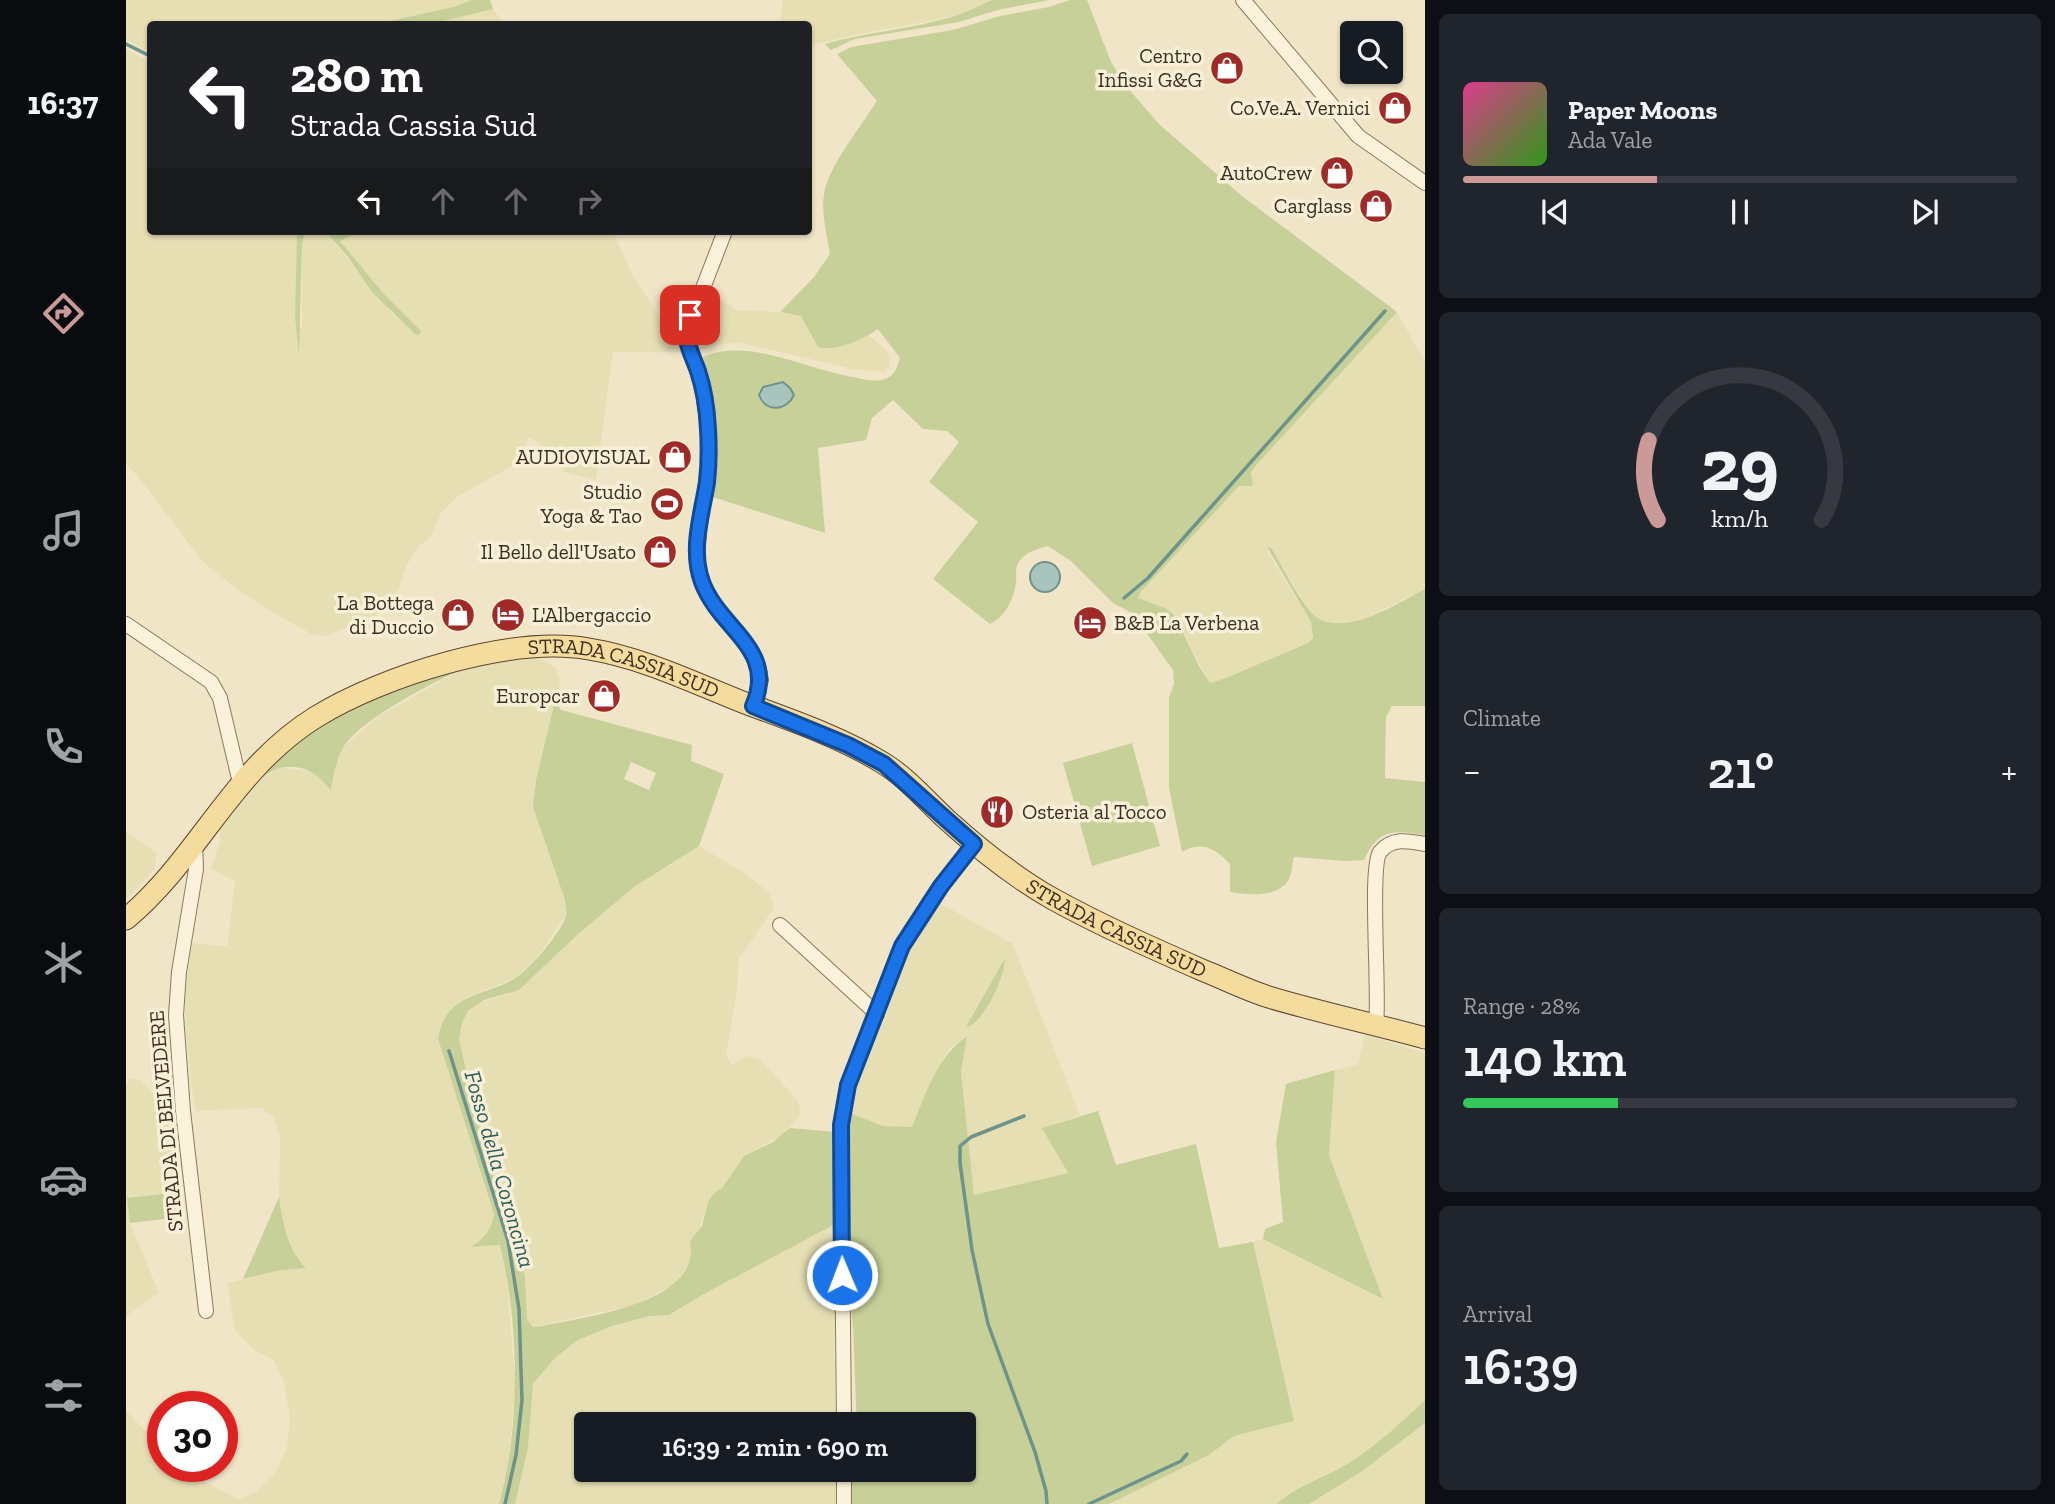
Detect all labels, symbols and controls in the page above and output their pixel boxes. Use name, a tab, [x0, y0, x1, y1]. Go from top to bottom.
map controls	[1340, 21, 1403, 84]
button: search	[1340, 21, 1403, 84]
place label: Centro Infissi G&G	[1098, 43, 1202, 92]
text: 280 m	[290, 46, 423, 105]
icon: left	[175, 49, 266, 140]
shop icon: Centro Infissi G&G	[1208, 49, 1246, 87]
text: 16:37	[28, 84, 98, 122]
shop icon: Co.Ve.A. Vernici	[1376, 89, 1414, 127]
text: Paper Moons	[1568, 94, 1717, 126]
place label: Co.Ve.A. Vernici	[1230, 95, 1370, 120]
text: Strada Cassia Sud	[290, 106, 537, 144]
text: Ada Vale	[1568, 126, 1652, 154]
shop icon: AutoCrew	[1318, 154, 1356, 192]
place label: AutoCrew	[1220, 160, 1312, 185]
icon: left	[351, 182, 389, 220]
icon: ahead	[424, 182, 462, 220]
icon: ahead	[497, 182, 535, 220]
icon: right	[570, 182, 608, 220]
shop icon: Carglass	[1357, 187, 1395, 225]
place label: Carglass	[1274, 193, 1352, 218]
icon: previous	[1536, 193, 1574, 231]
icon: pause	[1721, 193, 1759, 231]
icon: next	[1906, 193, 1944, 231]
pin	[660, 285, 720, 345]
icon: directions	[39, 289, 88, 338]
icon: arrive	[671, 296, 709, 334]
text: 29	[1701, 421, 1779, 509]
shop icon: AUDIOVISUAL	[656, 438, 694, 476]
place label: AUDIOVISUAL	[516, 444, 651, 469]
place label: Studio Yoga & Tao	[540, 479, 642, 528]
sports icon: Studio Yoga & Tao	[648, 485, 686, 523]
text: km/h	[1711, 503, 1769, 533]
icon: music	[39, 506, 88, 555]
shop icon: Il Bello dell'Usato	[641, 533, 679, 571]
place label: Il Bello dell'Usato	[481, 539, 636, 564]
place label: La Bottega di Duccio	[337, 590, 434, 639]
shop icon: La Bottega di Duccio	[439, 596, 477, 634]
hotel icon: L'Albergaccio	[489, 596, 527, 634]
place label: L'Albergaccio	[532, 602, 651, 627]
hotel icon: B&B La Verbena	[1071, 604, 1109, 642]
place label: B&B La Verbena	[1114, 610, 1259, 635]
street label: STRADA CASSIA SUD	[527, 633, 723, 703]
shop icon: Europcar	[585, 677, 623, 715]
place label: Europcar	[496, 683, 580, 708]
text: Climate	[1463, 704, 1541, 732]
icon: phone	[39, 722, 88, 771]
text: 21°	[1708, 739, 1774, 801]
text: −	[1463, 748, 1481, 794]
text: +	[2001, 748, 2017, 794]
restaurant icon: Osteria al Tocco	[978, 793, 1016, 831]
place label: Osteria al Tocco	[1022, 799, 1167, 824]
street label: STRADA CASSIA SUD	[1022, 873, 1211, 983]
icon: climate	[39, 938, 88, 987]
text: Range · 28%	[1463, 992, 1580, 1020]
street label: STRADA DI BELVEDERE	[143, 1009, 188, 1233]
text: 140 km	[1463, 1027, 1627, 1089]
water label: Fosso della Coroncina	[458, 1067, 542, 1271]
icon: car	[39, 1155, 88, 1204]
position arrow	[805, 1238, 879, 1312]
text: Arrival	[1463, 1300, 1532, 1328]
text: 16:39	[1463, 1335, 1578, 1397]
icon: filters	[39, 1371, 88, 1420]
speed limit sign: 30	[147, 1391, 238, 1482]
text: 16:39 · 2 min · 690 m	[662, 1431, 888, 1463]

